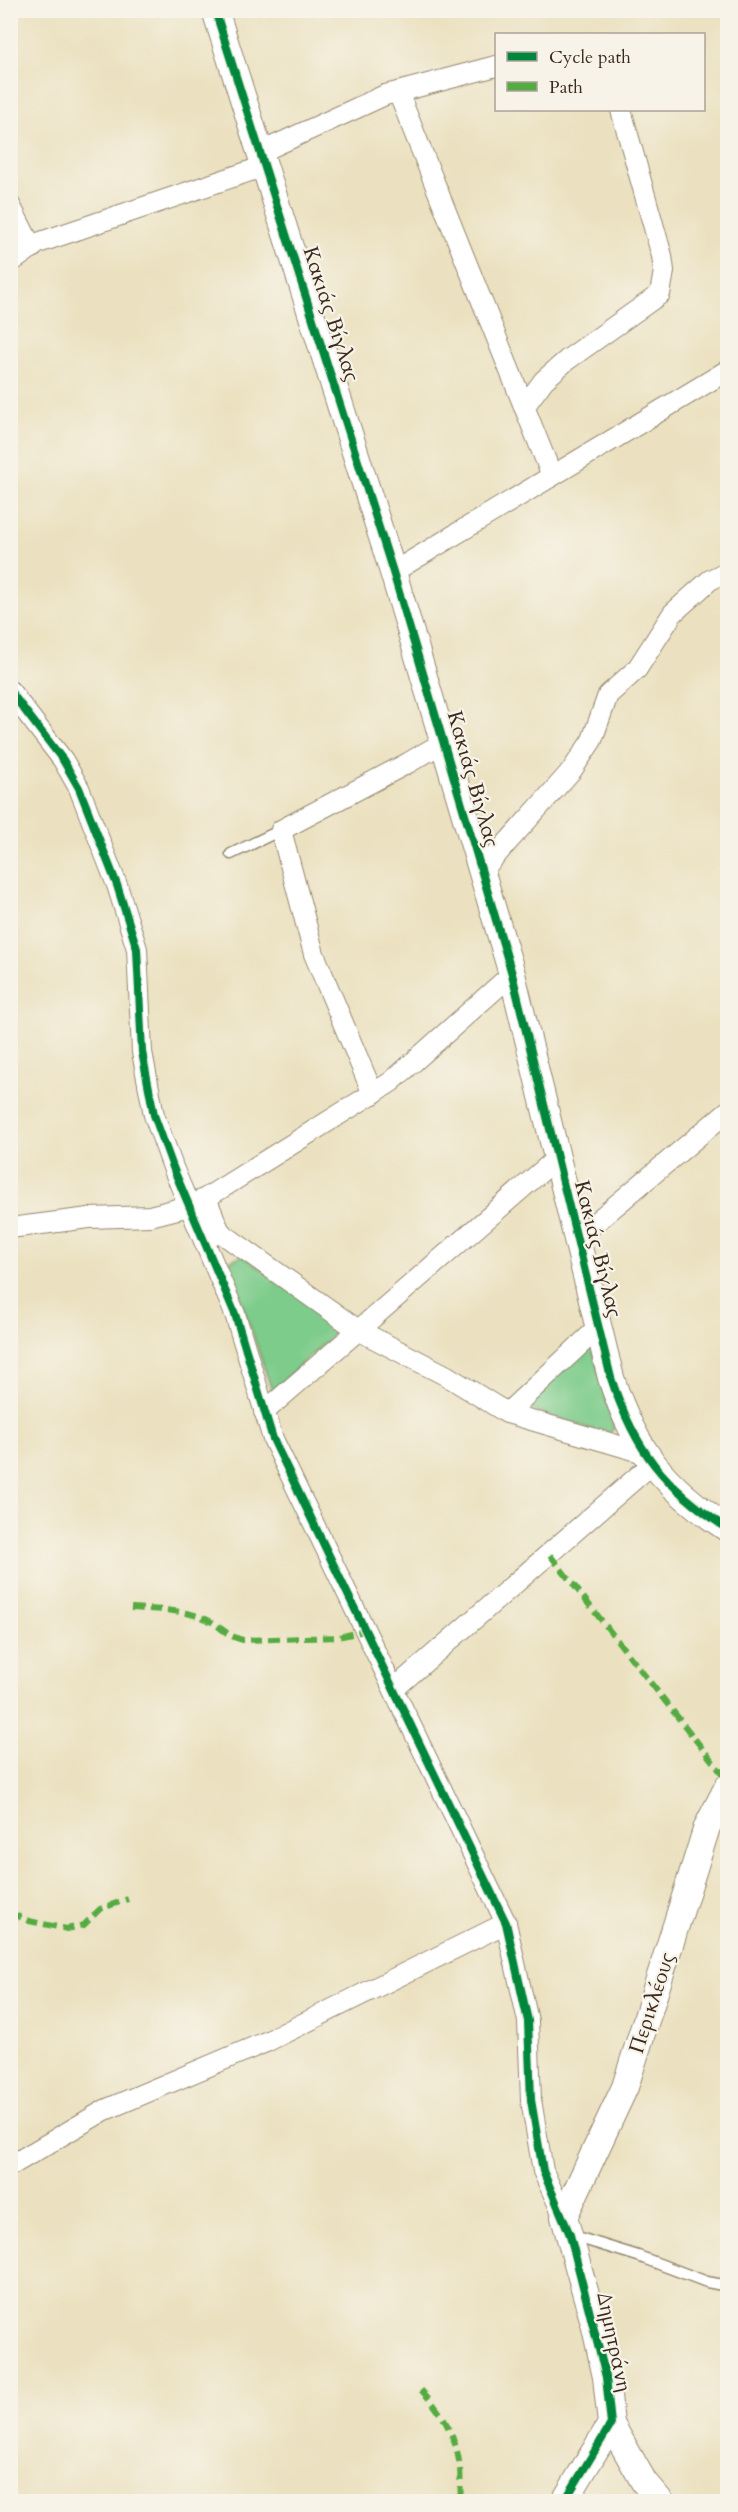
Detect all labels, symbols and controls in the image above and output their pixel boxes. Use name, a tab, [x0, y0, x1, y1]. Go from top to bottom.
legend	[495, 33, 705, 111]
text: Cycle path	[549, 45, 631, 70]
text: Path	[549, 75, 583, 100]
street label: Κακιάς Βίγλας	[296, 243, 366, 385]
street label: Κακιάς Βίγλας	[440, 708, 506, 850]
street label: Κακιάς Βίγλας	[567, 1177, 629, 1321]
street label: Περικλέους	[622, 1949, 682, 2057]
street label: Δημητράνη	[589, 2290, 639, 2394]

